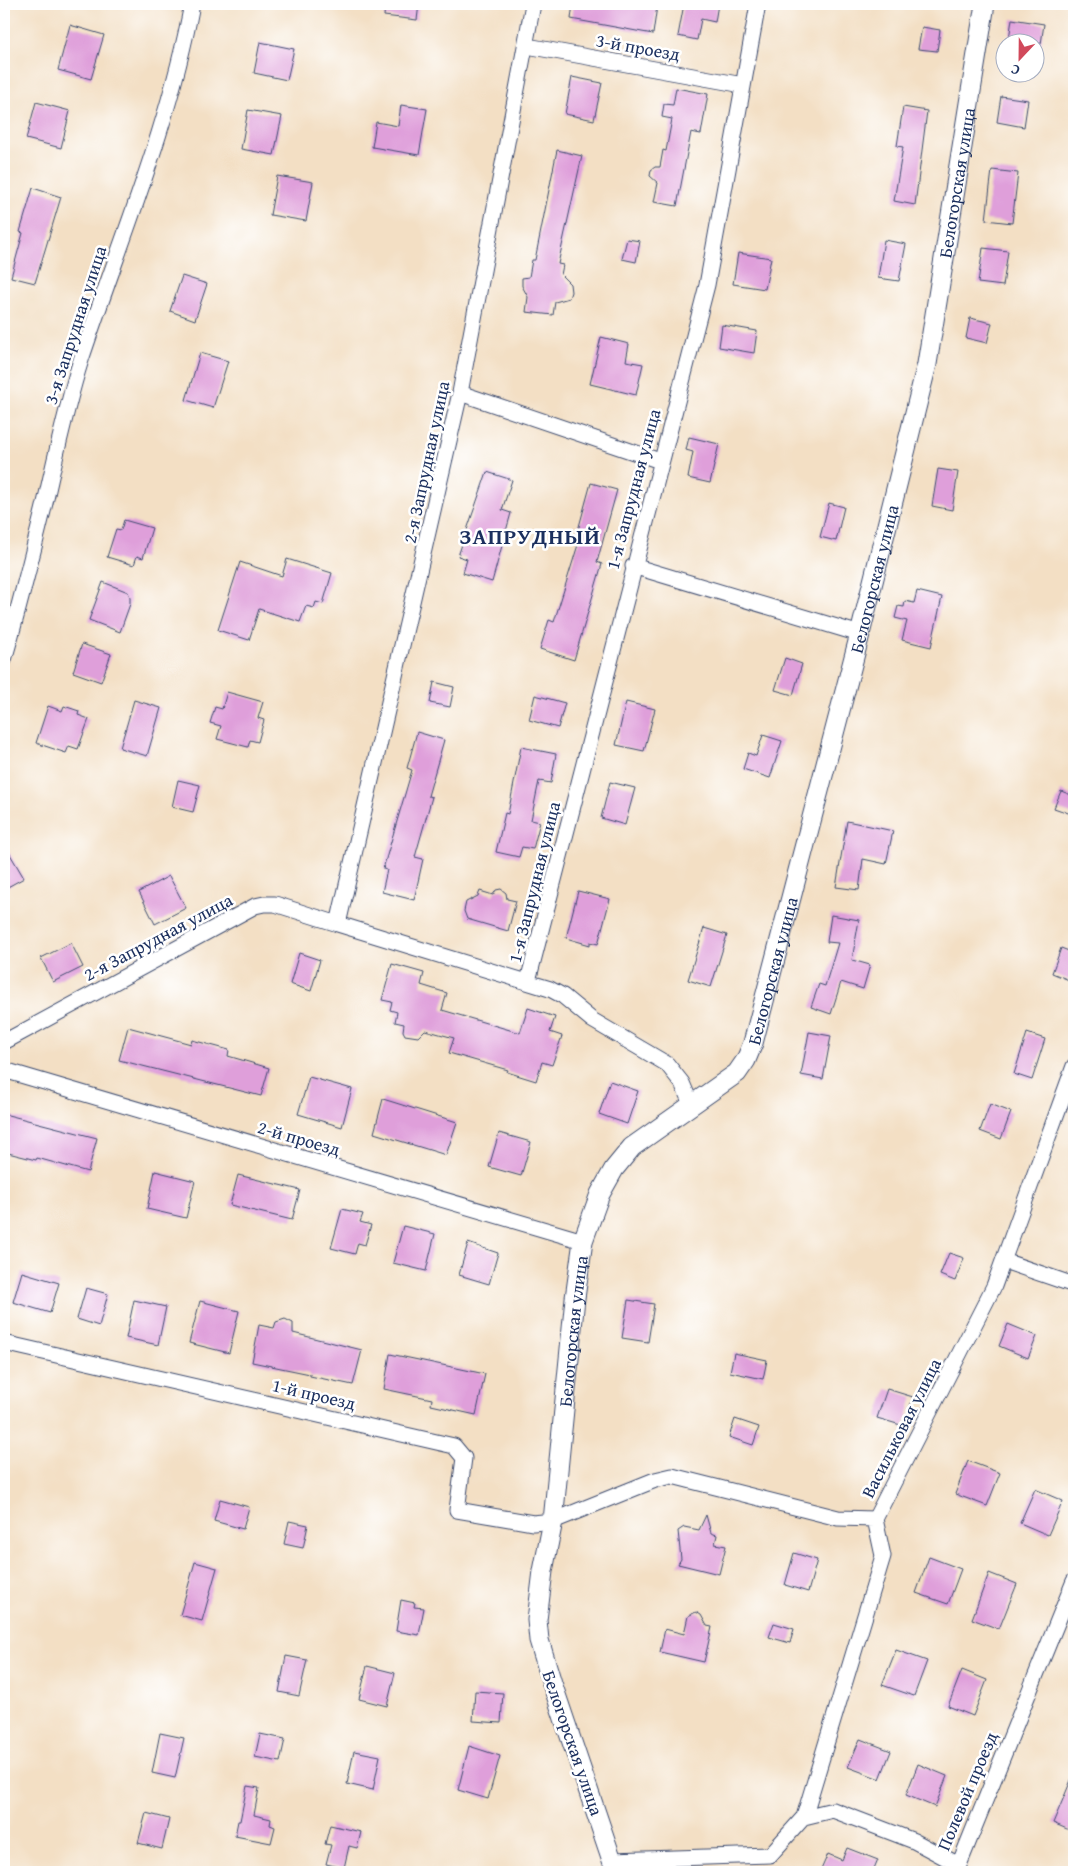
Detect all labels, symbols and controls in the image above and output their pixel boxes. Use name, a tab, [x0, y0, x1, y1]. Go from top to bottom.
street label: 3-й проезд	[594, 26, 682, 68]
north arrow	[996, 32, 1046, 82]
text: С	[1008, 59, 1023, 81]
street label: Белогорская улица	[931, 105, 982, 260]
street label: 3-я Запрудная улица	[37, 242, 114, 408]
street label: 2-я Запрудная улица	[396, 378, 456, 546]
street label: 1-я Запрудная улица	[599, 405, 668, 572]
street label: Белогорская улица	[842, 501, 905, 656]
district label: ЗАПРУДНЫЙ	[459, 520, 601, 552]
street label: 1-я Запрудная улица	[501, 798, 567, 965]
street label: 2-я Запрудная улица	[79, 886, 238, 988]
street label: Белогорская улица	[740, 893, 804, 1048]
street label: 2-й проезд	[255, 1113, 344, 1163]
street label: Белогорская улица	[551, 1253, 594, 1408]
street label: Васильковая улица	[854, 1353, 948, 1503]
street label: 1-й проезд	[270, 1371, 358, 1417]
street label: Белогорская улица	[536, 1667, 611, 1820]
street label: Полевой проезд	[930, 1727, 1004, 1855]

